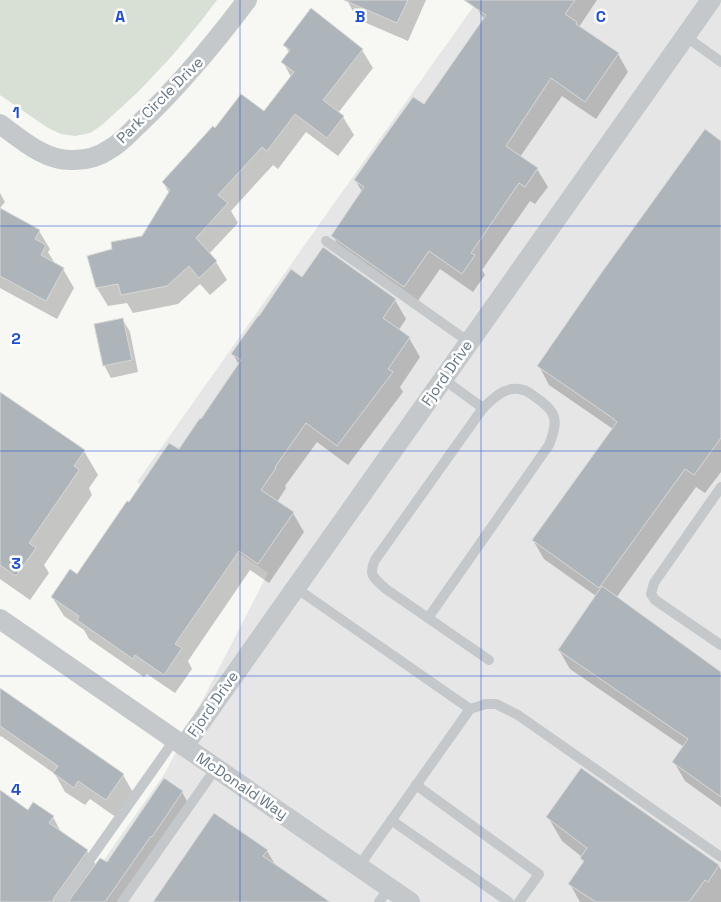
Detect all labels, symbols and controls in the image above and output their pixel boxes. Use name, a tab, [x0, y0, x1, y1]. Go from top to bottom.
text: A	[115, 6, 125, 27]
text: B	[355, 6, 365, 27]
text: C	[596, 6, 606, 27]
street label: Park Circle Drive	[112, 52, 207, 147]
text: 1	[12, 102, 20, 123]
text: 2	[11, 328, 21, 349]
street label: Fjord Drive	[417, 336, 476, 409]
text: 3	[11, 553, 21, 574]
street label: Fjord Drive	[183, 667, 242, 740]
street label: McDonald Way	[193, 748, 292, 823]
text: 4	[11, 779, 21, 800]

